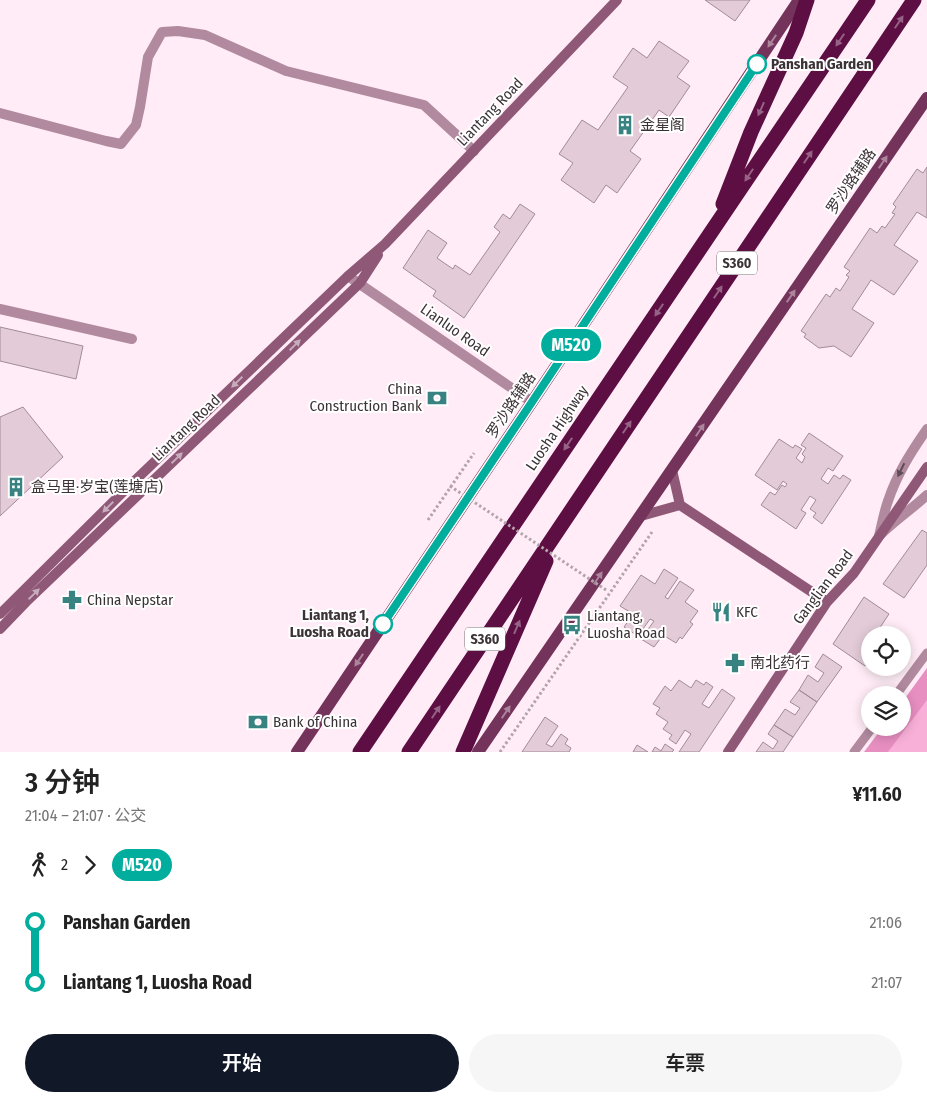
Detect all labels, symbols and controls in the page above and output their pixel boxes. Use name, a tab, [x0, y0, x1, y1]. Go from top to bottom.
one-way arrow	[894, 16, 904, 29]
one-way arrow	[767, 34, 777, 47]
one-way arrow	[835, 34, 845, 47]
marker: Panshan Garden	[747, 54, 767, 74]
place label: Panshan Garden	[771, 55, 872, 73]
street label: Liantang Road	[453, 74, 527, 150]
one-way arrow	[757, 102, 766, 117]
building icon: 金星阁	[614, 114, 636, 136]
place label: 金星阁	[640, 116, 685, 134]
street label: 罗沙路辅路	[823, 145, 879, 217]
one-way arrow	[803, 150, 813, 164]
one-way arrow	[878, 155, 888, 169]
one-way arrow	[745, 168, 754, 182]
road number: S360	[717, 252, 757, 274]
one-way arrow	[713, 285, 722, 299]
one-way arrow	[787, 289, 796, 303]
street label: Lianluo Road	[417, 300, 493, 360]
one-way arrow	[654, 303, 663, 317]
line badge: M520	[536, 329, 606, 361]
text: M520	[551, 334, 591, 356]
one-way arrow	[288, 339, 300, 351]
street label: 罗沙路辅路	[483, 369, 539, 441]
one-way arrow	[232, 376, 244, 388]
place label: China Construction Bank	[310, 380, 422, 415]
street label: Luosha Highway	[522, 382, 592, 474]
bank icon: China Construction Bank	[426, 387, 448, 409]
street label: Liantang Road	[148, 391, 224, 465]
one-way arrow	[622, 420, 632, 434]
one-way arrow	[695, 423, 704, 437]
one-way arrow	[563, 438, 572, 451]
one-way arrow	[171, 452, 183, 464]
one-way arrow	[897, 463, 905, 477]
building icon: 盒马里·岁宝(莲塘店)	[5, 476, 27, 498]
place label: 盒马里·岁宝(莲塘店)	[31, 478, 163, 496]
one-way arrow	[102, 501, 114, 513]
street label: Ganglian Road	[789, 546, 857, 628]
one-way arrow	[593, 571, 603, 585]
one-way arrow	[28, 588, 40, 600]
pharmacy icon: China Nepstar	[61, 589, 83, 611]
place label: China Nepstar	[87, 591, 174, 609]
restaurant icon: KFC	[710, 601, 732, 623]
place label: KFC	[736, 603, 758, 621]
place label: Liantang 1, Luosha Road	[290, 606, 369, 641]
place label: Liantang, Luosha Road	[587, 607, 665, 642]
marker: Liantang 1, Luosha Road	[373, 614, 393, 634]
bus stop icon: Liantang, Luosha Road	[561, 614, 583, 636]
one-way arrow	[514, 620, 522, 634]
map controls	[861, 626, 911, 736]
button: locate	[861, 626, 911, 676]
road number: S360	[465, 628, 505, 650]
pharmacy icon: 南北药行	[724, 652, 746, 674]
one-way arrow	[354, 654, 364, 667]
place label: 南北药行	[750, 654, 810, 672]
button: layers	[861, 686, 911, 736]
one-way arrow	[431, 705, 441, 718]
one-way arrow	[501, 705, 511, 719]
bank icon: Bank of China	[247, 711, 269, 733]
place label: Bank of China	[273, 713, 357, 731]
text: 3 分钟	[25, 766, 100, 799]
text: ¥11.60	[853, 783, 902, 806]
text: 21:04 – 21:07 · 公交	[25, 806, 146, 825]
icon: walk	[25, 851, 53, 879]
icon: forward	[76, 851, 104, 879]
text: M520	[122, 854, 162, 876]
text: 2	[61, 855, 68, 874]
text: Panshan Garden	[63, 911, 191, 934]
text: 21:06	[869, 913, 902, 932]
text: Liantang 1, Luosha Road	[63, 971, 252, 994]
text: 21:07	[871, 973, 902, 992]
button: 开始	[25, 1034, 459, 1092]
button: 车票	[469, 1034, 902, 1092]

